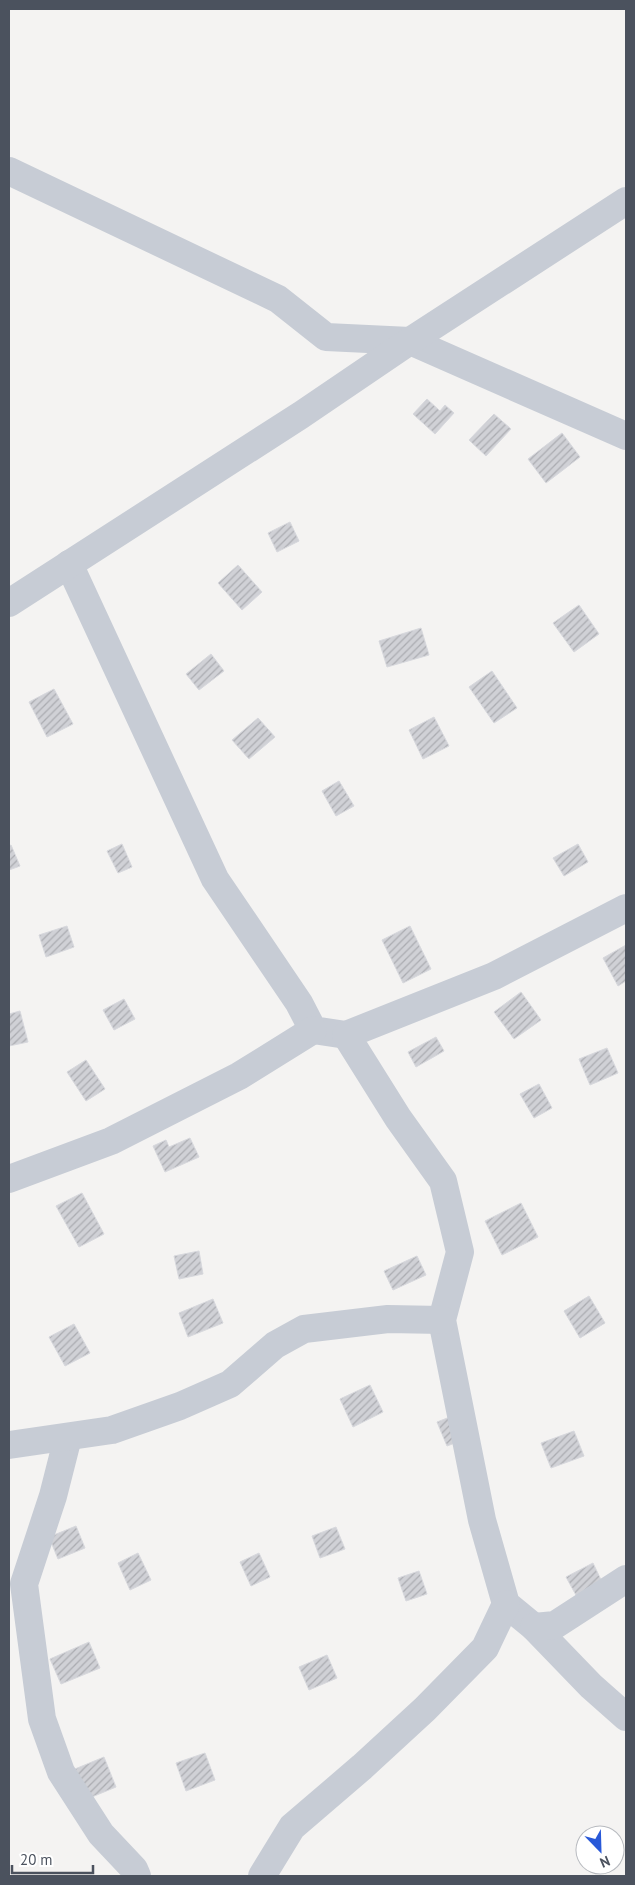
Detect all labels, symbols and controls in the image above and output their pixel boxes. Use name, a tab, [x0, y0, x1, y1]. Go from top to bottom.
north arrow	[575, 1825, 625, 1875]
scale bar	[12, 1842, 94, 1874]
text: 20 m	[20, 1850, 53, 1869]
text: N	[597, 1852, 613, 1872]

